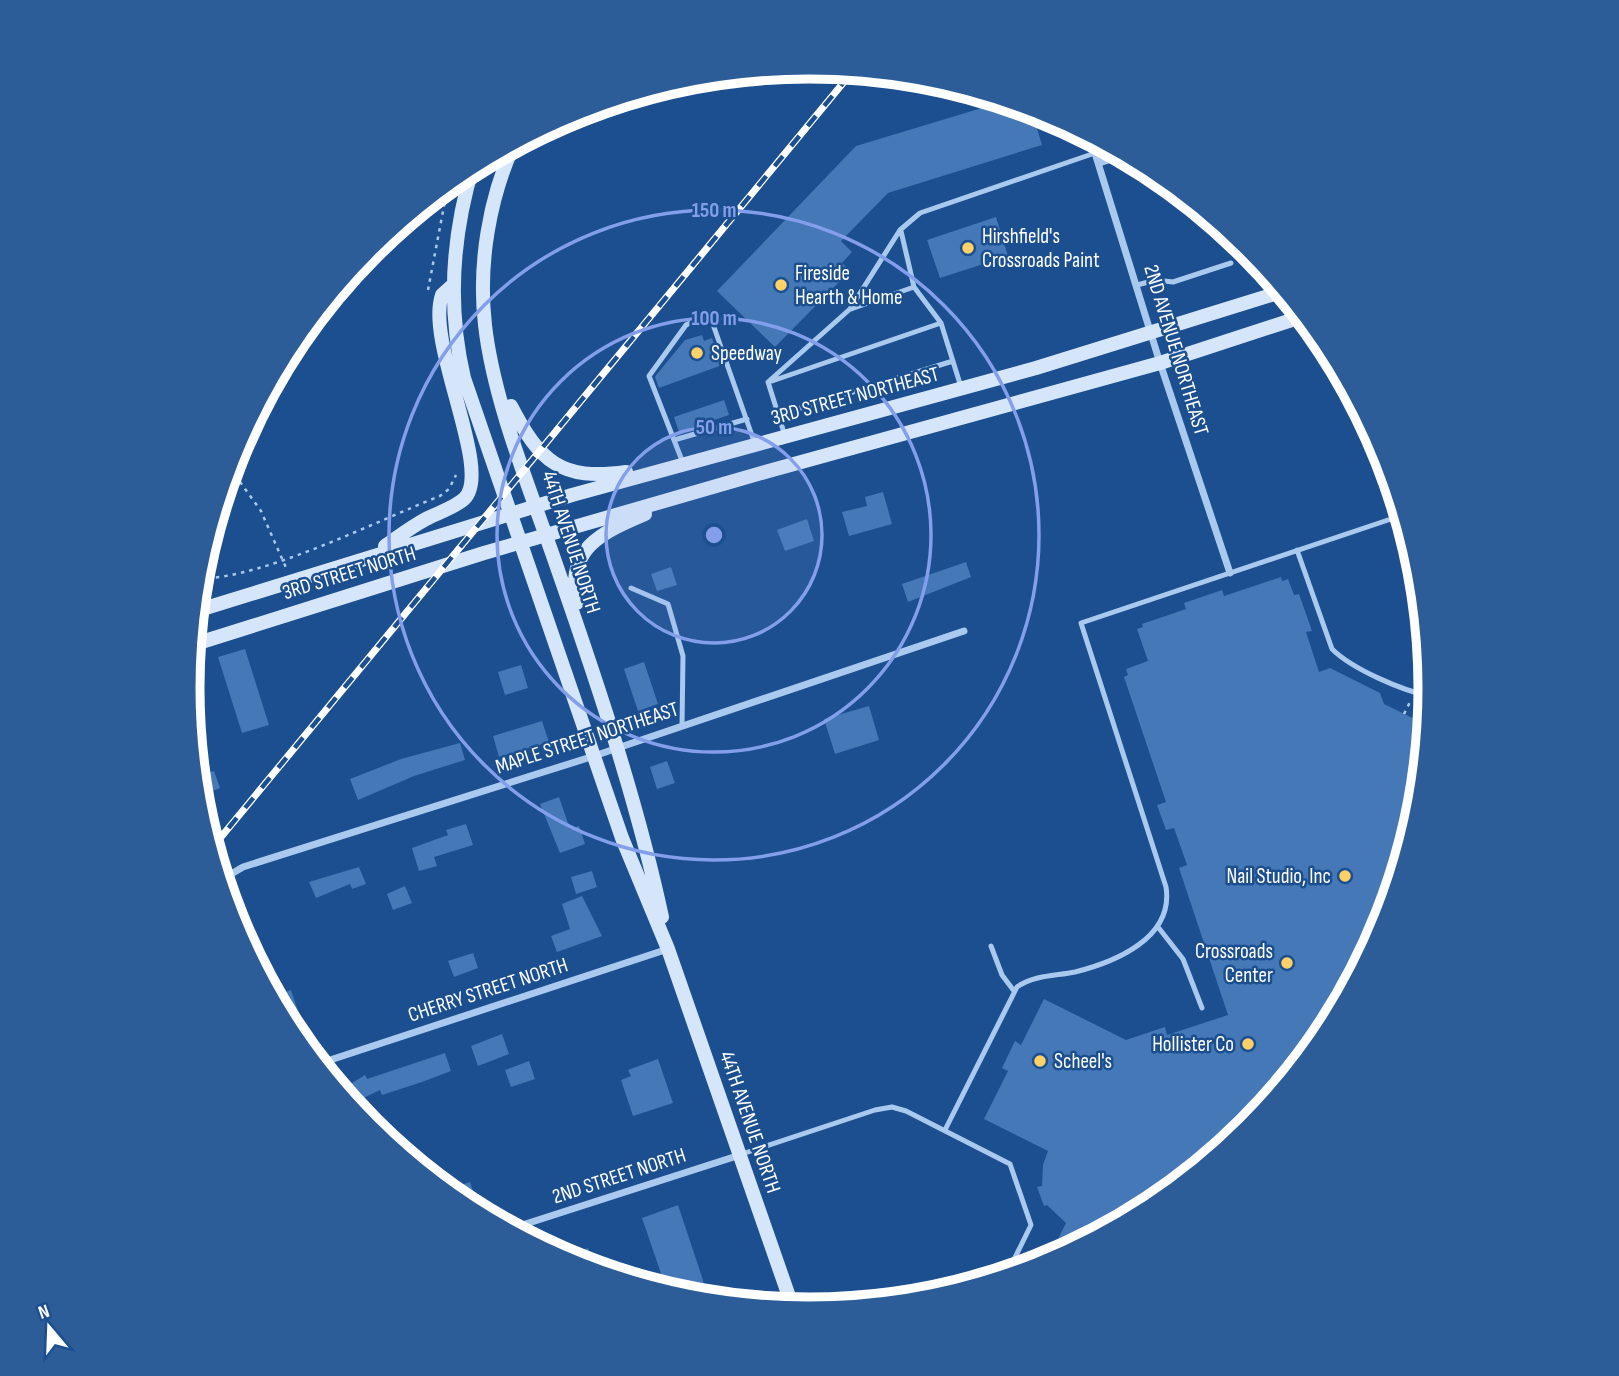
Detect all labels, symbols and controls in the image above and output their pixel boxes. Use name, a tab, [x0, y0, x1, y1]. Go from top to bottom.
text: 150 m	[692, 198, 736, 223]
place label: Hirshfield's Crossroads Paint	[982, 224, 1100, 273]
marker: Hirshfield's Crossroads Paint	[960, 240, 976, 256]
place label: Fireside Hearth & Home	[795, 261, 902, 310]
street label: 2ND AVENUE NORTHEAST	[1138, 262, 1214, 439]
marker: Fireside Hearth & Home	[773, 277, 789, 293]
text: 100 m	[691, 306, 737, 331]
place label: Speedway	[711, 341, 782, 366]
marker: Speedway	[689, 345, 705, 361]
street label: 3RD STREET NORTHEAST	[768, 361, 942, 430]
text: 50 m	[696, 415, 732, 440]
street label: 44TH AVENUE NORTH	[536, 468, 606, 616]
centre of rings	[702, 523, 726, 547]
street label: 3RD STREET NORTH	[279, 541, 419, 605]
street label: MAPLE STREET NORTHEAST	[492, 696, 682, 779]
place label: Nail Studio, Inc	[1227, 864, 1331, 889]
marker: Nail Studio, Inc	[1337, 868, 1353, 884]
place label: Crossroads Center	[1195, 939, 1273, 988]
street label: CHERRY STREET NORTH	[405, 952, 571, 1028]
marker: Crossroads Center	[1279, 955, 1295, 971]
place label: Hollister Co	[1152, 1032, 1234, 1057]
marker: Hollister Co	[1240, 1036, 1256, 1052]
street label: 44TH AVENUE NORTH	[714, 1048, 786, 1196]
place label: Scheel's	[1054, 1049, 1112, 1074]
marker: Scheel's	[1032, 1053, 1048, 1069]
street label: 2ND STREET NORTH	[549, 1143, 689, 1209]
north arrow	[14, 1292, 84, 1362]
text: N	[35, 1300, 52, 1325]

